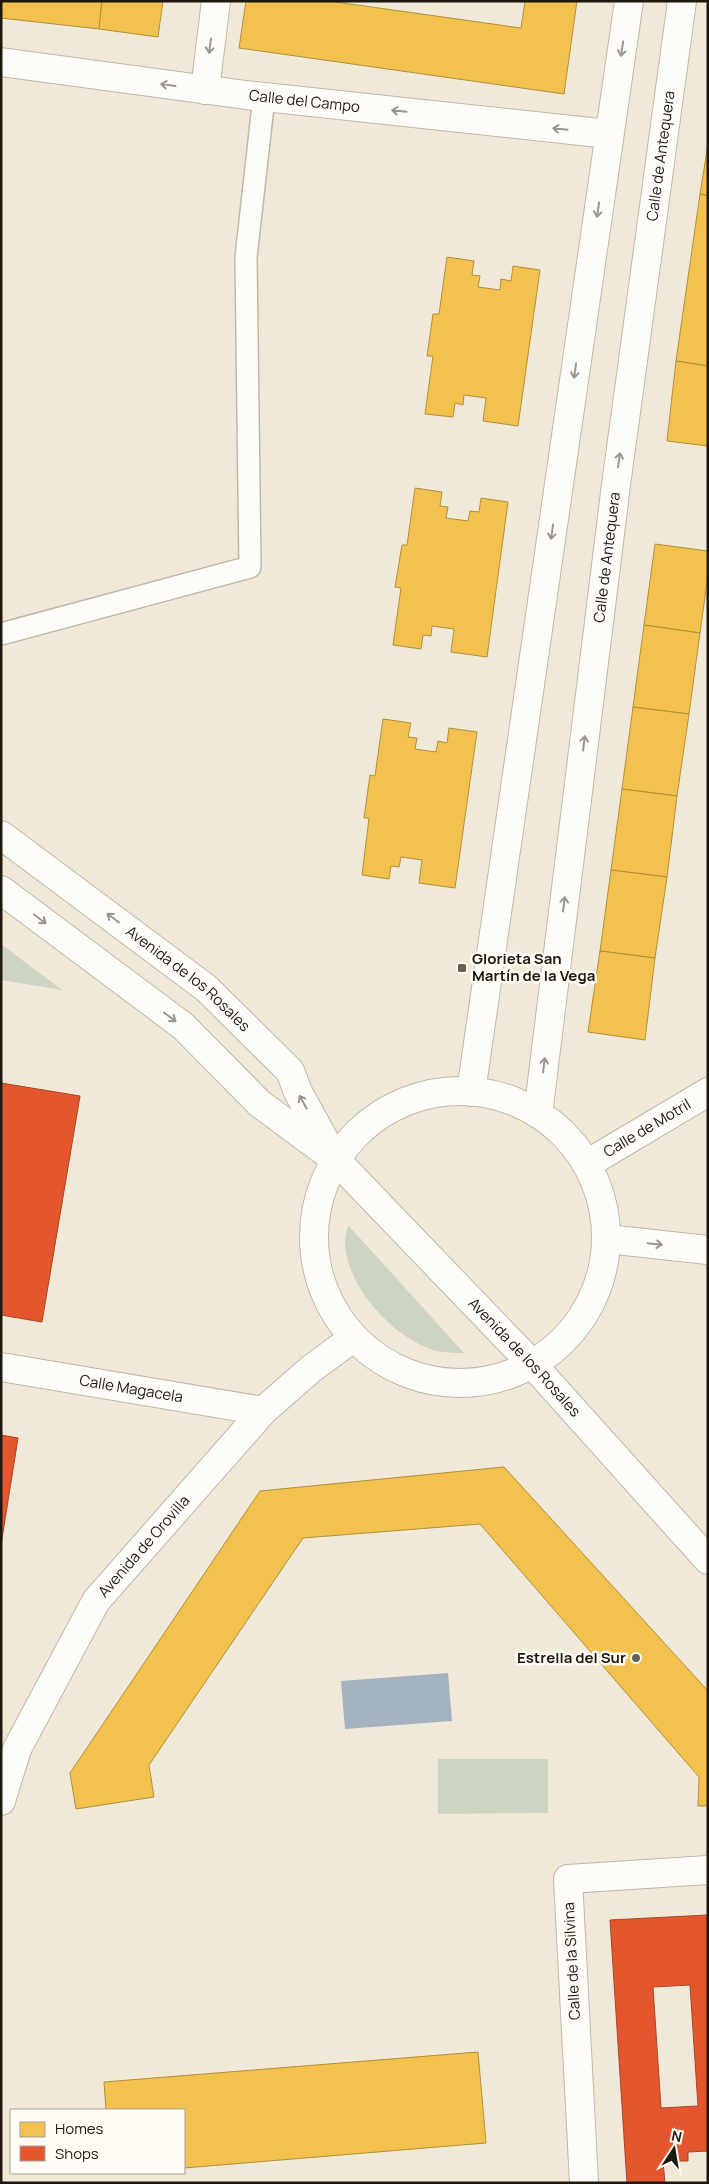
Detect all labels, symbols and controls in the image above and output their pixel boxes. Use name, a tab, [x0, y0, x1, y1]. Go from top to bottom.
one-way arrow	[205, 37, 215, 53]
one-way arrow	[617, 41, 627, 57]
one-way arrow	[160, 80, 176, 90]
street label: Calle del Campo	[248, 84, 361, 117]
street label: Calle de Antequera	[641, 89, 680, 222]
one-way arrow	[391, 107, 407, 116]
one-way arrow	[553, 124, 569, 134]
one-way arrow	[593, 202, 603, 218]
one-way arrow	[570, 363, 580, 379]
one-way arrow	[615, 452, 625, 468]
street label: Calle de Antequera	[588, 491, 625, 624]
one-way arrow	[546, 524, 556, 540]
one-way arrow	[579, 735, 589, 751]
one-way arrow	[559, 896, 569, 912]
one-way arrow	[107, 913, 120, 924]
one-way arrow	[33, 914, 47, 924]
street label: Avenida de los Rosales	[122, 921, 255, 1036]
place label: Glorieta San Martín de la Vega	[472, 948, 595, 986]
marker: Glorieta San Martín de la Vega	[456, 962, 468, 974]
one-way arrow	[163, 1011, 176, 1022]
one-way arrow	[539, 1057, 549, 1073]
street label: Calle de Motril	[599, 1094, 695, 1162]
one-way arrow	[298, 1095, 308, 1109]
one-way arrow	[647, 1239, 663, 1249]
street label: Avenida de los Rosales	[464, 1293, 586, 1421]
street label: Calle Magacela	[78, 1369, 185, 1407]
street label: Avenida de Orovilla	[93, 1490, 194, 1601]
place label: Estrella del Sur	[517, 1647, 626, 1668]
marker: Estrella del Sur	[630, 1652, 642, 1664]
street label: Calle de la Silvina	[558, 1902, 585, 2020]
legend	[10, 2109, 185, 2174]
text: Homes	[55, 2118, 104, 2139]
north arrow	[649, 2124, 699, 2174]
text: N	[670, 2125, 684, 2146]
text: Shops	[55, 2143, 99, 2164]

